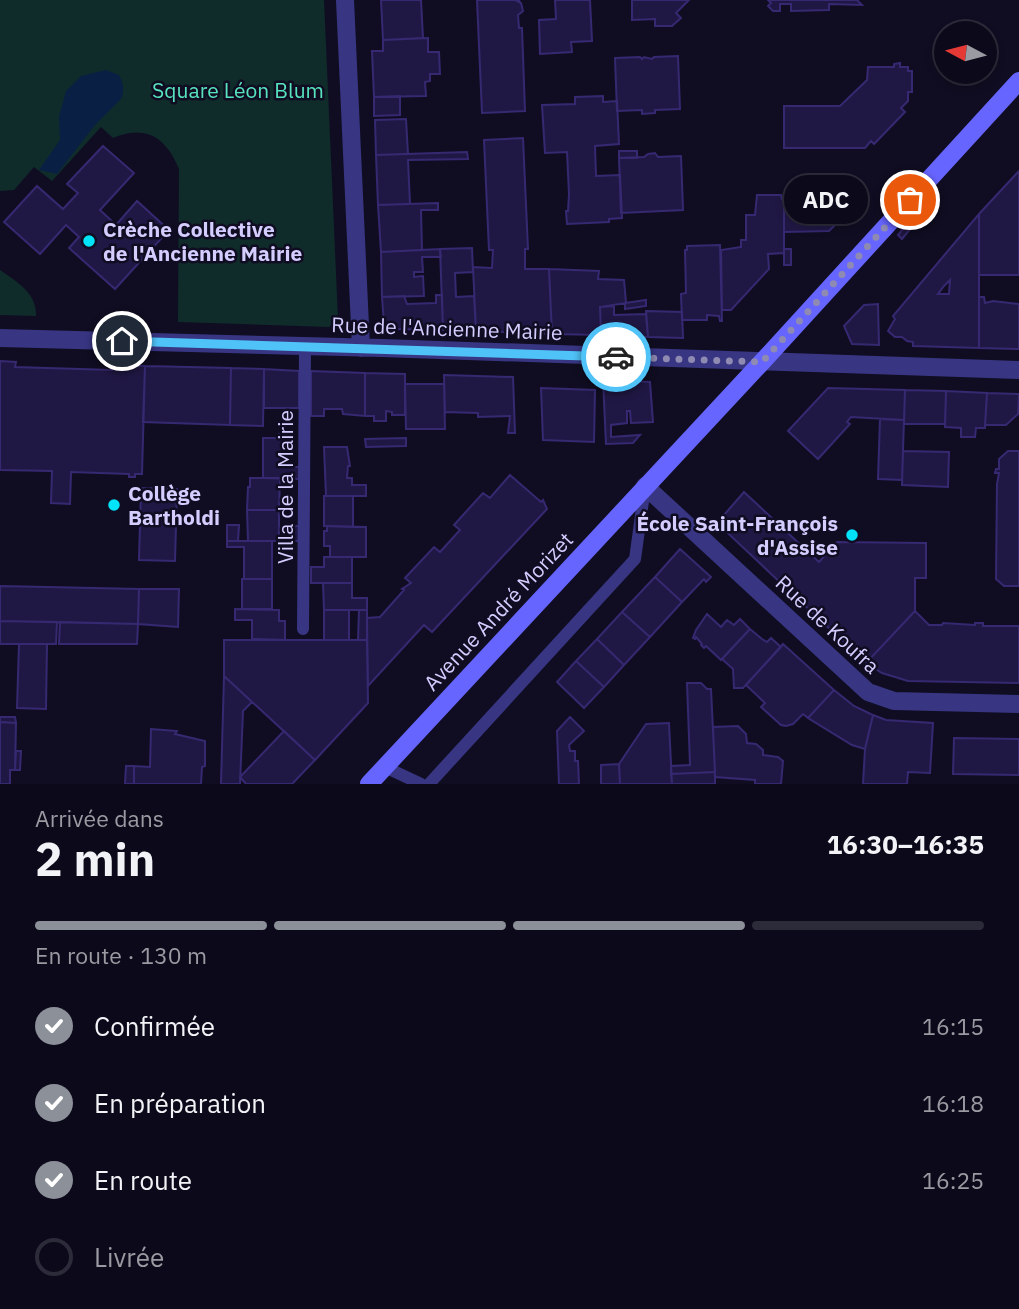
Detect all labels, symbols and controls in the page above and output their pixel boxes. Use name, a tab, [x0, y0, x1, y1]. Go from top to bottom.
north arrow	[934, 21, 998, 84]
map controls	[934, 21, 997, 84]
park label: Square Léon Blum	[152, 76, 324, 104]
pin	[880, 170, 940, 230]
callout: ADC	[784, 176, 868, 224]
icon: bag	[891, 181, 929, 219]
text: ADC	[803, 184, 849, 214]
place label: Crèche Collective de l'Ancienne Mairie	[103, 215, 302, 267]
marker: Crèche Collective de l'Ancienne Mairie	[81, 233, 97, 249]
street label: Rue de l'Ancienne Mairie	[331, 310, 563, 346]
pin	[92, 311, 152, 371]
icon: home	[103, 322, 141, 360]
courier	[581, 322, 651, 392]
icon: car	[597, 338, 635, 376]
street label: Villa de la Mairie	[271, 410, 299, 564]
place label: Collège Bartholdi	[128, 479, 220, 531]
marker: Collège Bartholdi	[106, 497, 122, 513]
place label: École Saint-François d'Assise	[636, 509, 838, 561]
street label: Avenue André Morizet	[417, 526, 579, 696]
marker: École Saint-François d'Assise	[844, 527, 860, 543]
street label: Rue de Koufra	[770, 569, 886, 679]
text: Arrivée dans	[35, 803, 164, 833]
text: 16:30–16:35	[827, 827, 984, 861]
text: 2 min	[35, 829, 155, 889]
text: En route · 130 m	[35, 940, 207, 970]
icon: check	[35, 1007, 73, 1045]
text: Confirmée	[94, 1009, 215, 1043]
text: 16:15	[922, 1011, 984, 1041]
icon: check	[35, 1084, 73, 1122]
text: En préparation	[94, 1086, 266, 1120]
text: 16:18	[922, 1088, 984, 1118]
icon: check	[35, 1161, 73, 1199]
text: En route	[94, 1163, 192, 1197]
text: 16:25	[922, 1165, 984, 1195]
text: Livrée	[94, 1240, 164, 1274]

